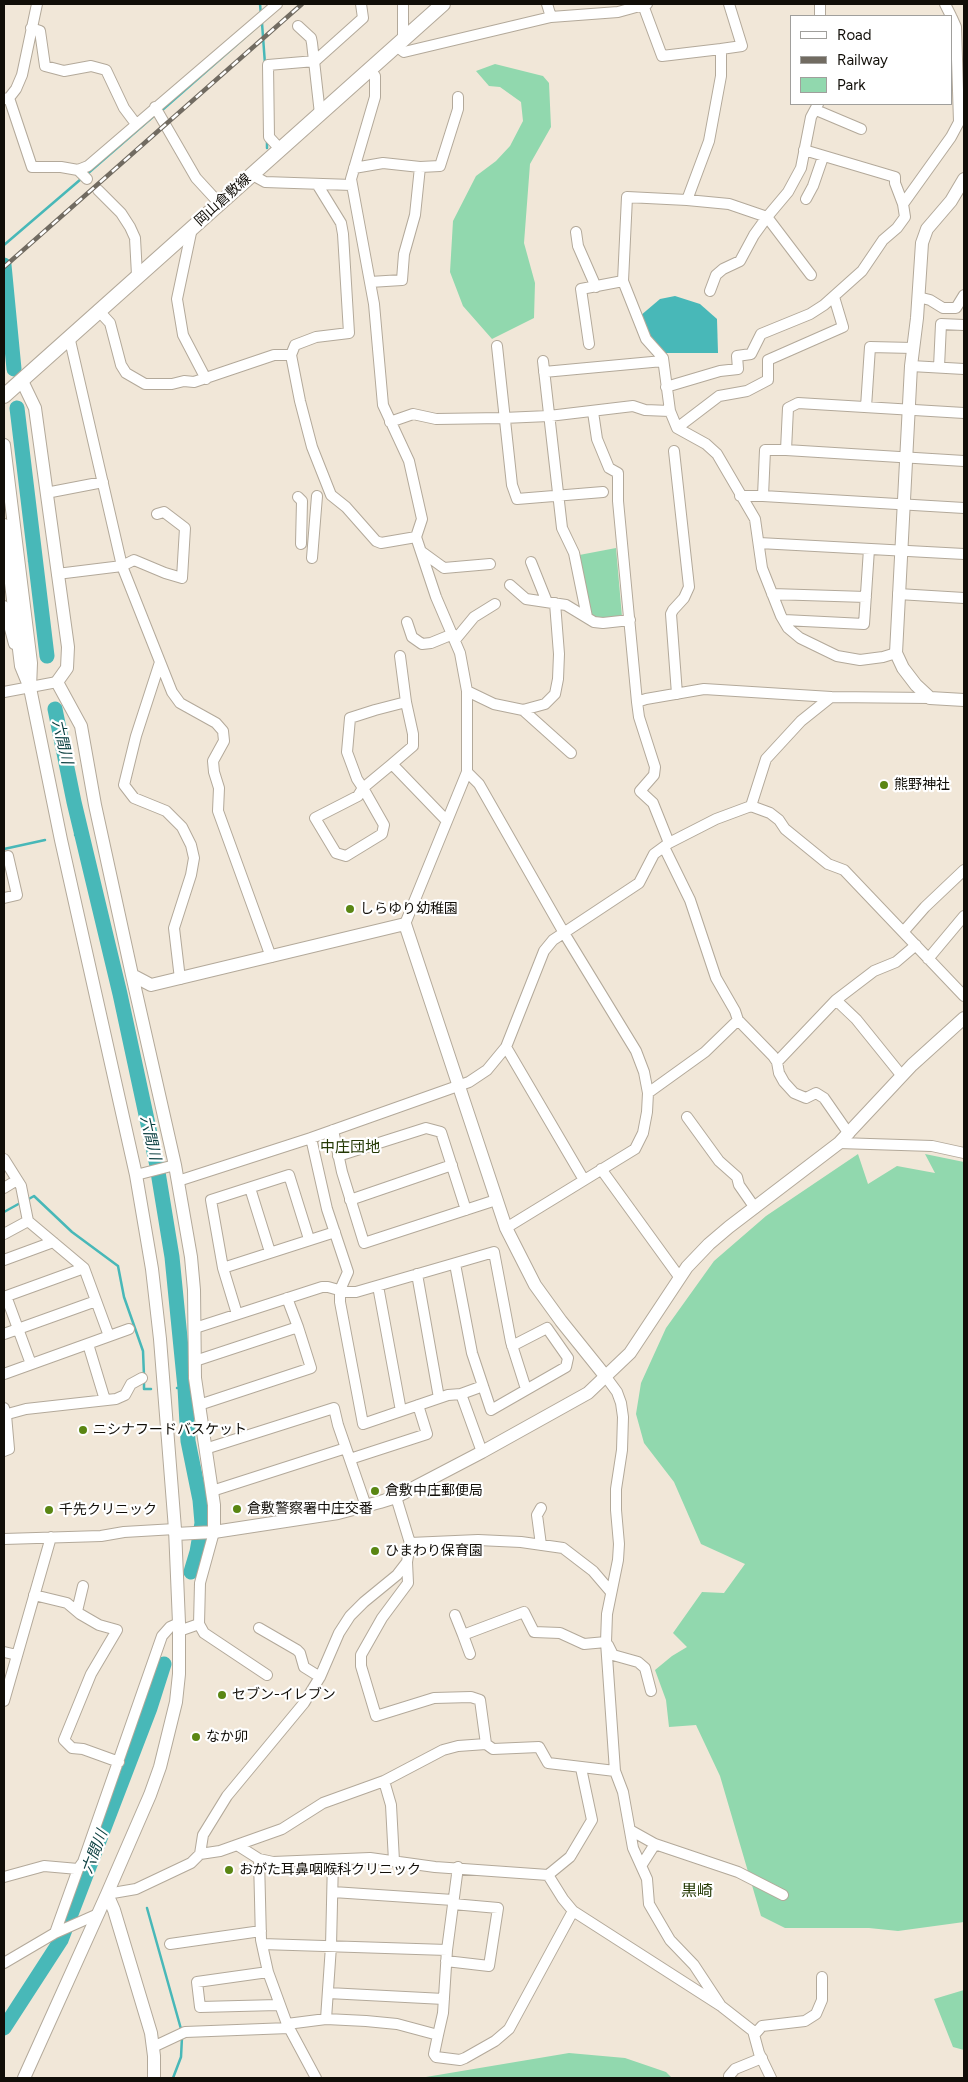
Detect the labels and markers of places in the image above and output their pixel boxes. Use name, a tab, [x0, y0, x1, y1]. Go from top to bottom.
place label: 熊野神社	[894, 777, 950, 793]
marker: 熊野神社	[878, 779, 890, 791]
place label: しらゆり幼稚園	[360, 901, 458, 917]
marker: しらゆり幼稚園	[344, 903, 356, 915]
place label: ニシナフードバスケット	[93, 1422, 247, 1438]
marker: ニシナフードバスケット	[77, 1424, 89, 1436]
place label: 倉敷中庄郵便局	[385, 1483, 483, 1499]
marker: 倉敷中庄郵便局	[369, 1485, 381, 1497]
place label: 倉敷警察署中庄交番	[247, 1501, 373, 1517]
place label: 千先クリニック	[59, 1502, 157, 1518]
marker: 倉敷警察署中庄交番	[231, 1503, 243, 1515]
marker: 千先クリニック	[43, 1504, 55, 1516]
place label: ひまわり保育園	[385, 1543, 483, 1559]
marker: ひまわり保育園	[369, 1545, 381, 1557]
place label: セブン-イレブン	[232, 1687, 336, 1703]
marker: セブン-イレブン	[216, 1689, 228, 1701]
place label: なか卯	[206, 1729, 248, 1745]
marker: なか卯	[190, 1731, 202, 1743]
place label: おがた耳鼻咽喉科クリニック	[239, 1862, 421, 1878]
marker: おがた耳鼻咽喉科クリニック	[223, 1864, 235, 1876]

